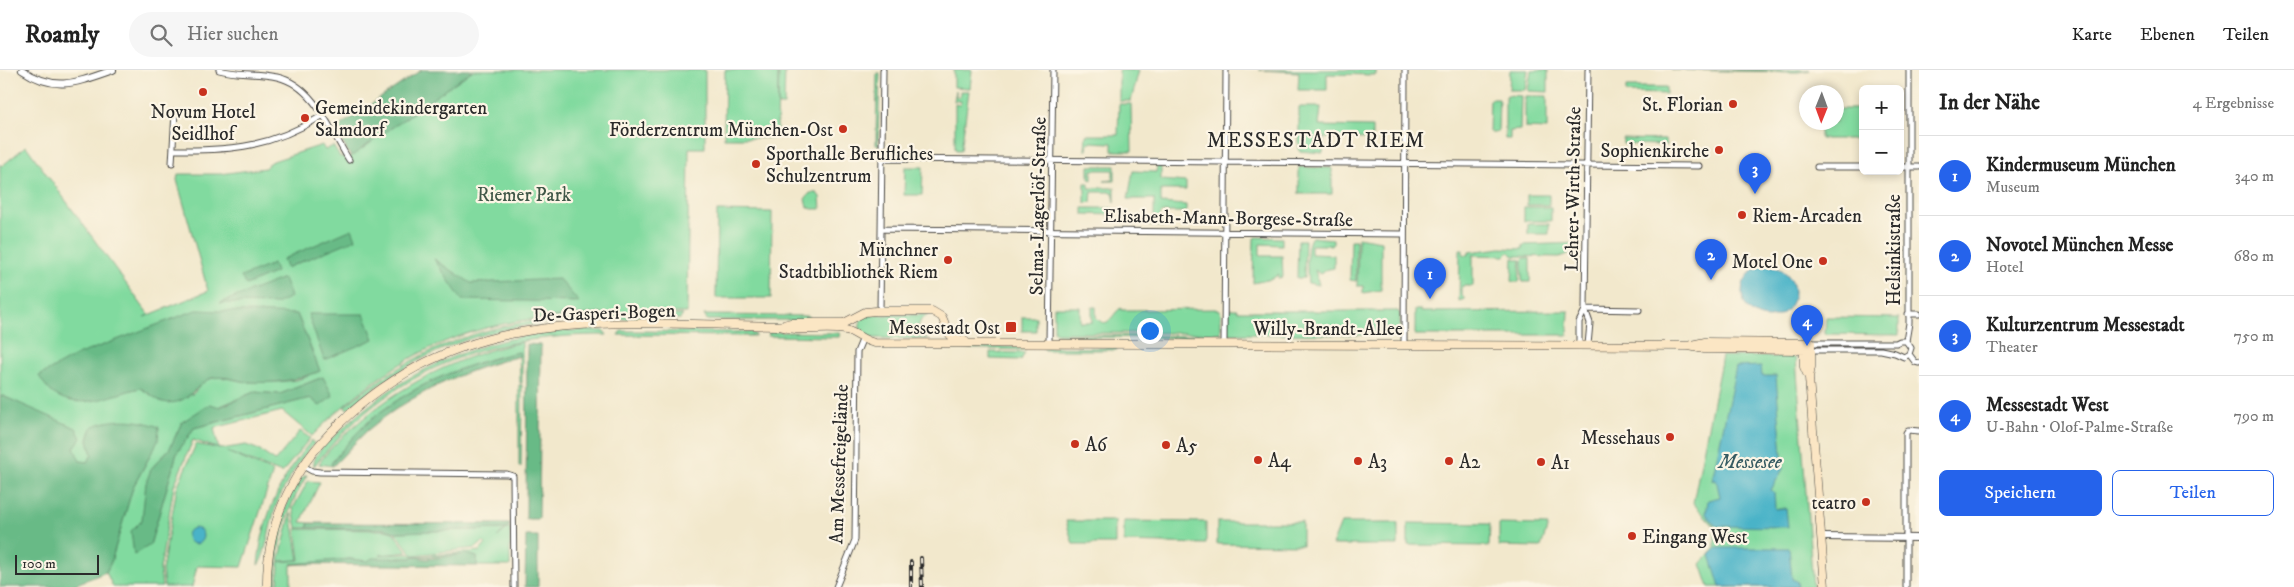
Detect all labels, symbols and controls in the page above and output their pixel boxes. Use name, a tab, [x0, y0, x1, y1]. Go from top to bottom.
search box	[129, 12, 479, 57]
text: Roamly	[25, 20, 99, 50]
icon: search	[147, 21, 175, 49]
text: Hier suchen	[187, 23, 278, 46]
text: Karte	[2072, 24, 2112, 46]
text: Ebenen	[2140, 24, 2195, 46]
text: Teilen	[2223, 24, 2269, 46]
north arrow	[1799, 85, 1844, 130]
map controls	[1859, 85, 1904, 175]
button: +	[1859, 85, 1904, 130]
marker: Novum Hotel Seidlhof	[197, 86, 209, 98]
text: In der Nähe	[1939, 90, 2040, 116]
text: 4 Ergebnisse	[2192, 93, 2274, 113]
place label: St. Florian	[1642, 94, 1723, 117]
place label: Gemeindekindergarten Salmdorf	[315, 97, 487, 142]
marker: St. Florian	[1727, 98, 1739, 110]
place label: Novum Hotel Seidlhof	[151, 101, 256, 146]
street label: Lehrer-Wirth-Straße	[1561, 106, 1586, 272]
marker: Gemeindekindergarten Salmdorf	[299, 112, 311, 124]
street label: Selma-Lagerlöf-Straße	[1025, 116, 1052, 296]
place label: Förderzentrum München-Ost	[609, 119, 833, 142]
marker: Förderzentrum München-Ost	[837, 123, 849, 135]
district label: MESSESTADT RIEM	[1207, 128, 1425, 154]
button: −	[1859, 130, 1904, 175]
place label: Sophienkirche	[1600, 140, 1709, 163]
place label: Sporthalle Berufliches Schulzentrum	[766, 143, 933, 188]
marker: Sophienkirche	[1713, 144, 1725, 156]
pin: 3	[1739, 153, 1771, 194]
text: Kindermuseum München	[1986, 154, 2176, 177]
marker: Sporthalle Berufliches Schulzentrum	[750, 158, 762, 170]
text: 1	[1952, 166, 1958, 186]
text: 340 m	[2235, 166, 2274, 186]
text: Museum	[1986, 177, 2040, 197]
park label: Riemer Park	[477, 184, 572, 207]
street label: Helsinkistraße	[1883, 194, 1906, 306]
street label: Elisabeth-Mann-Borgese-Straße	[1103, 205, 1353, 232]
place label: Riem-Arcaden	[1752, 205, 1862, 228]
marker: Riem-Arcaden	[1736, 209, 1748, 221]
text: Novotel München Messe	[1986, 234, 2173, 257]
place label: Münchner Stadtbibliothek Riem	[779, 239, 938, 284]
pin: 2	[1695, 239, 1727, 280]
text: 2	[1951, 246, 1959, 266]
text: 680 m	[2234, 246, 2274, 266]
place label: Motel One	[1732, 251, 1813, 274]
marker: Münchner Stadtbibliothek Riem	[942, 254, 954, 266]
marker: Motel One	[1817, 255, 1829, 267]
text: Hotel	[1986, 257, 2024, 277]
pin: 1	[1414, 258, 1446, 299]
street label: De-Gasperi-Bogen	[532, 300, 676, 327]
pin: 4	[1791, 305, 1823, 346]
text: Kulturzentrum Messestadt	[1986, 314, 2185, 337]
place label: Messestadt Ost	[888, 317, 1000, 340]
your location	[1137, 318, 1163, 344]
street label: Willy-Brandt-Allee	[1252, 318, 1403, 341]
marker: Messestadt Ost	[1004, 320, 1018, 334]
text: 3	[1952, 326, 1958, 346]
text: 750 m	[2234, 326, 2274, 346]
text: Theater	[1986, 337, 2038, 357]
street label: Am Messefreigelände	[825, 384, 854, 544]
text: Messestadt West	[1986, 394, 2108, 417]
text: 4	[1950, 406, 1960, 426]
text: 790 m	[2234, 406, 2274, 426]
text: U-Bahn · Olof-Palme-Straße	[1986, 417, 2173, 437]
place label: Messehaus	[1581, 427, 1660, 450]
marker: Messehaus	[1664, 431, 1676, 443]
place label: A6	[1085, 434, 1108, 457]
place label: A5	[1176, 435, 1198, 458]
marker: A6	[1069, 438, 1081, 450]
marker: A5	[1160, 439, 1172, 451]
place label: A4	[1268, 450, 1292, 473]
water label: Messesee	[1717, 450, 1783, 475]
place label: A3	[1368, 451, 1387, 474]
place label: A2	[1459, 451, 1481, 474]
place label: A1	[1551, 452, 1570, 475]
marker: A4	[1252, 454, 1264, 466]
marker: A3	[1352, 455, 1364, 467]
marker: A2	[1443, 455, 1455, 467]
marker: A1	[1535, 456, 1547, 468]
button: Speichern	[1939, 470, 2102, 516]
button: Teilen	[2112, 470, 2274, 516]
place label: teatro	[1812, 492, 1856, 515]
marker: teatro	[1860, 496, 1872, 508]
place label: Eingang West	[1642, 526, 1748, 549]
marker: Eingang West	[1626, 530, 1638, 542]
scale bar	[15, 552, 99, 575]
text: 100 m	[22, 555, 56, 573]

